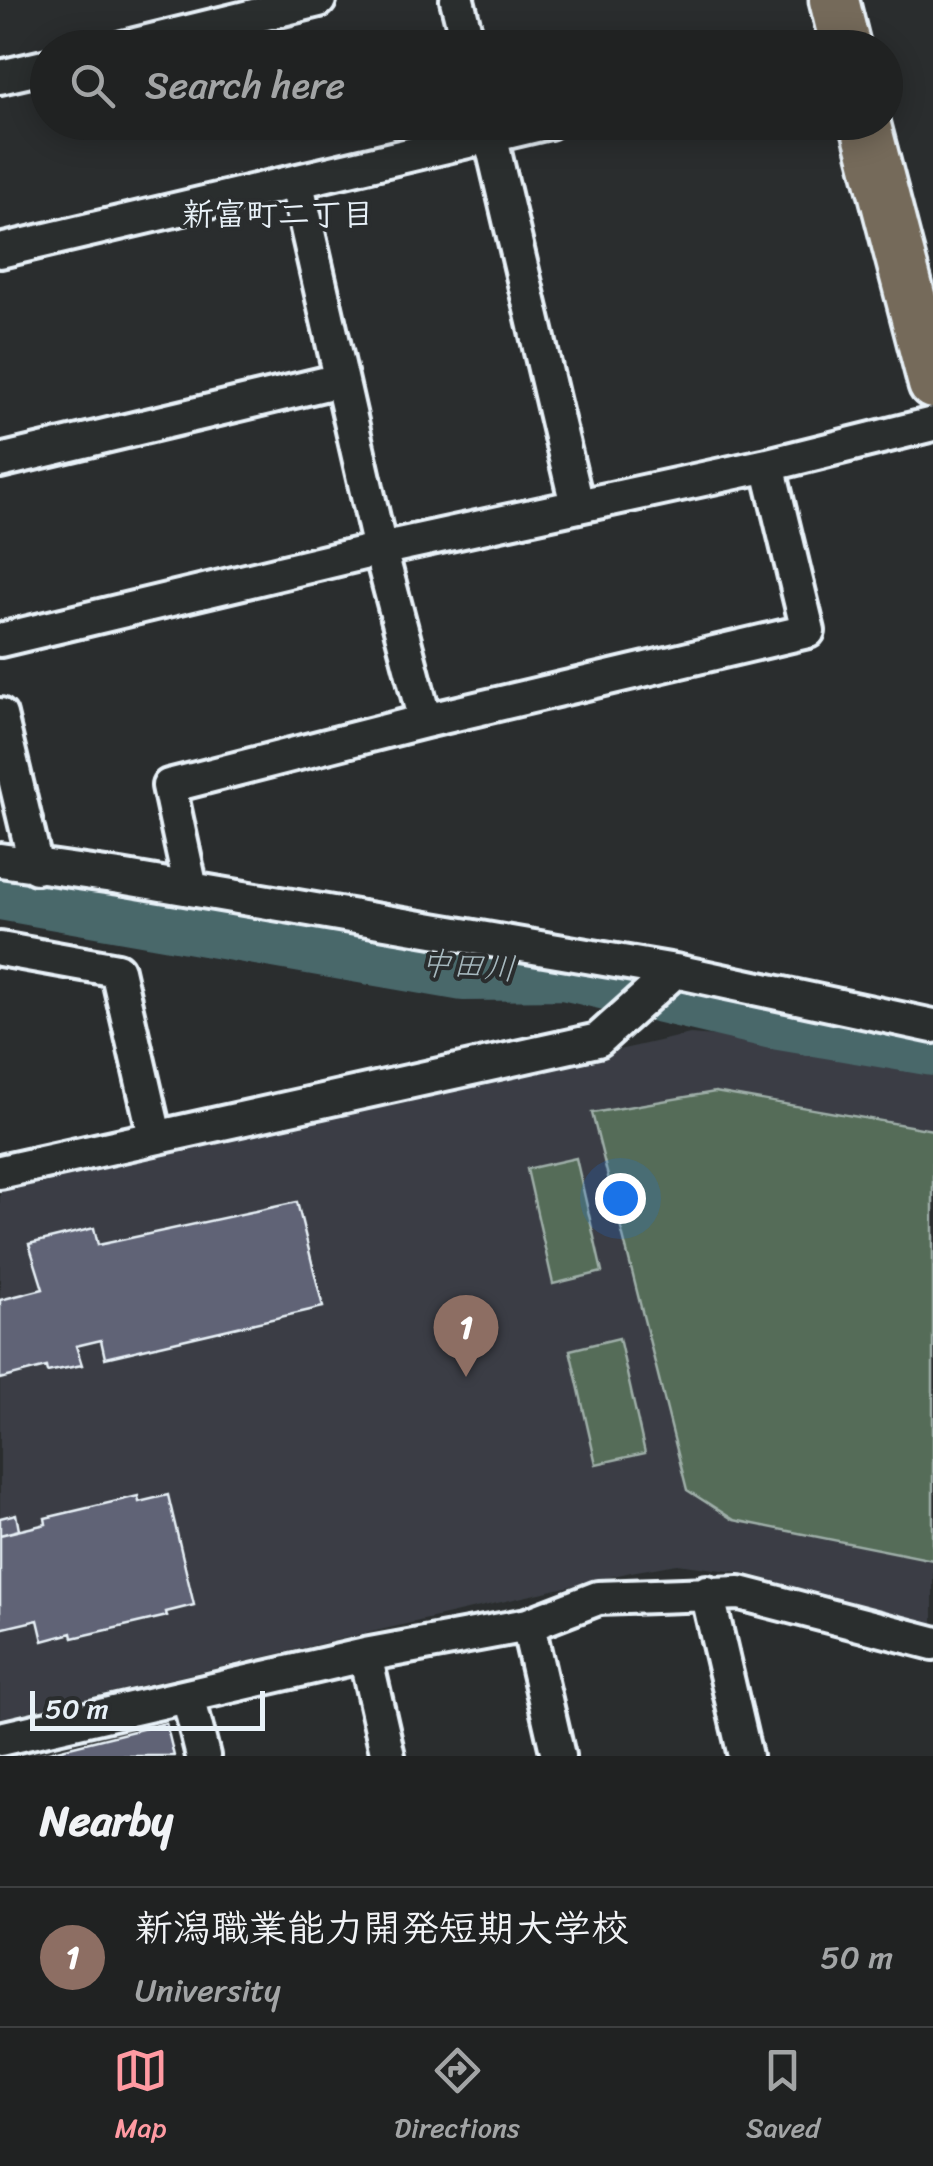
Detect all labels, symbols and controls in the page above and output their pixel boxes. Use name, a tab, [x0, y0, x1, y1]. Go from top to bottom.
search box	[30, 30, 903, 140]
text: Search here	[145, 52, 345, 119]
icon: search	[65, 58, 120, 113]
district label: 新富町二丁目	[182, 186, 374, 243]
water label: 中田川	[418, 934, 518, 998]
your location	[595, 1173, 646, 1224]
pin: 1	[434, 1294, 498, 1377]
text: 50 m	[45, 1684, 109, 1733]
scale bar	[30, 1686, 265, 1730]
text: Nearby	[40, 1784, 173, 1858]
text: 新潟職業能力開発短期大学校	[135, 1895, 629, 1962]
text: 1	[66, 1929, 79, 1986]
text: 50 m	[820, 1929, 893, 1986]
text: University	[135, 1962, 281, 2019]
tab: Map	[113, 2043, 168, 2152]
tab: Directions	[394, 2043, 520, 2152]
tab: Saved	[746, 2043, 820, 2152]

